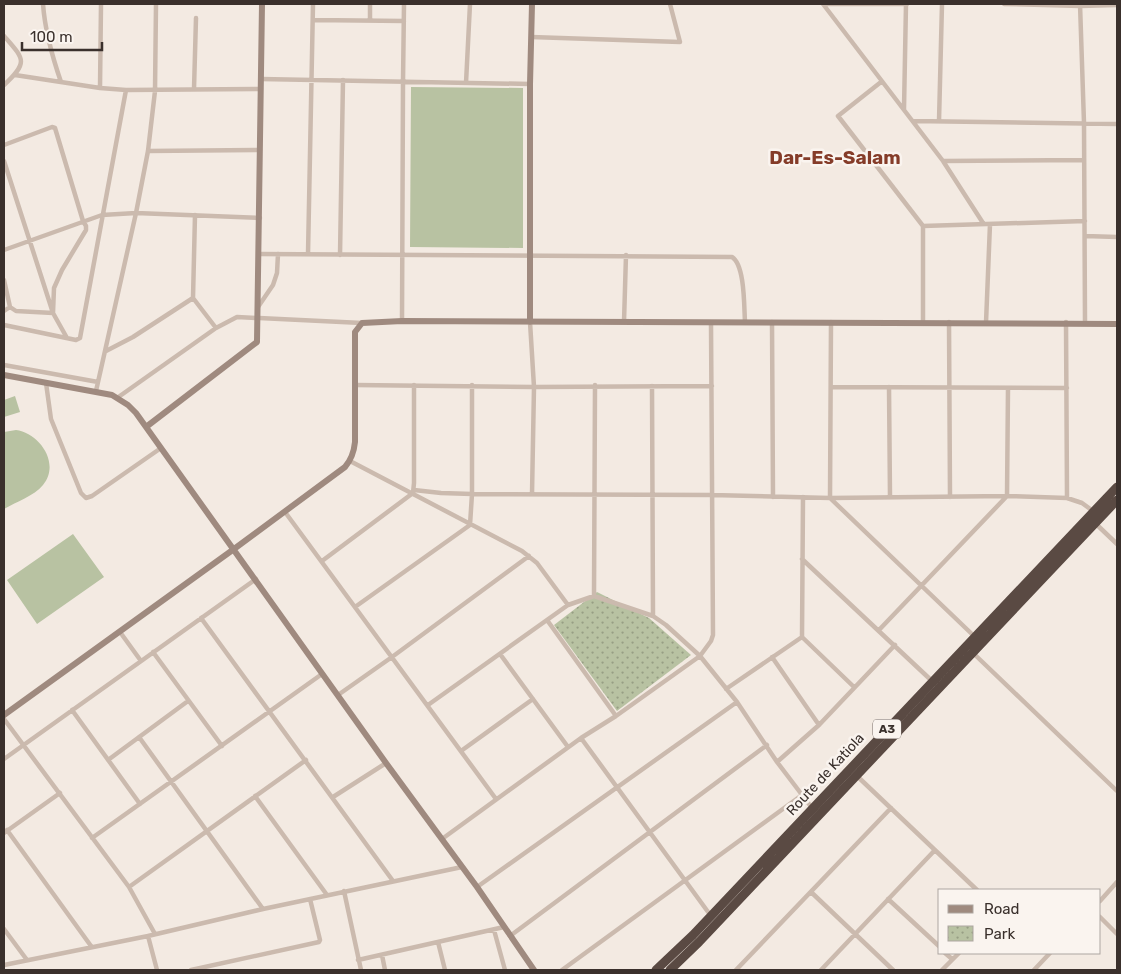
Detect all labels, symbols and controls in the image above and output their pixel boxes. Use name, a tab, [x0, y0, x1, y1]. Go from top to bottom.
scale bar	[22, 20, 102, 52]
text: 100 m	[30, 28, 72, 46]
district label: Dar-Es-Salam	[769, 146, 901, 169]
road number: A3	[873, 720, 901, 739]
street label: Route de Katiola	[783, 730, 868, 819]
legend	[938, 889, 1101, 954]
text: Road	[984, 900, 1020, 918]
text: Park	[984, 925, 1015, 943]

